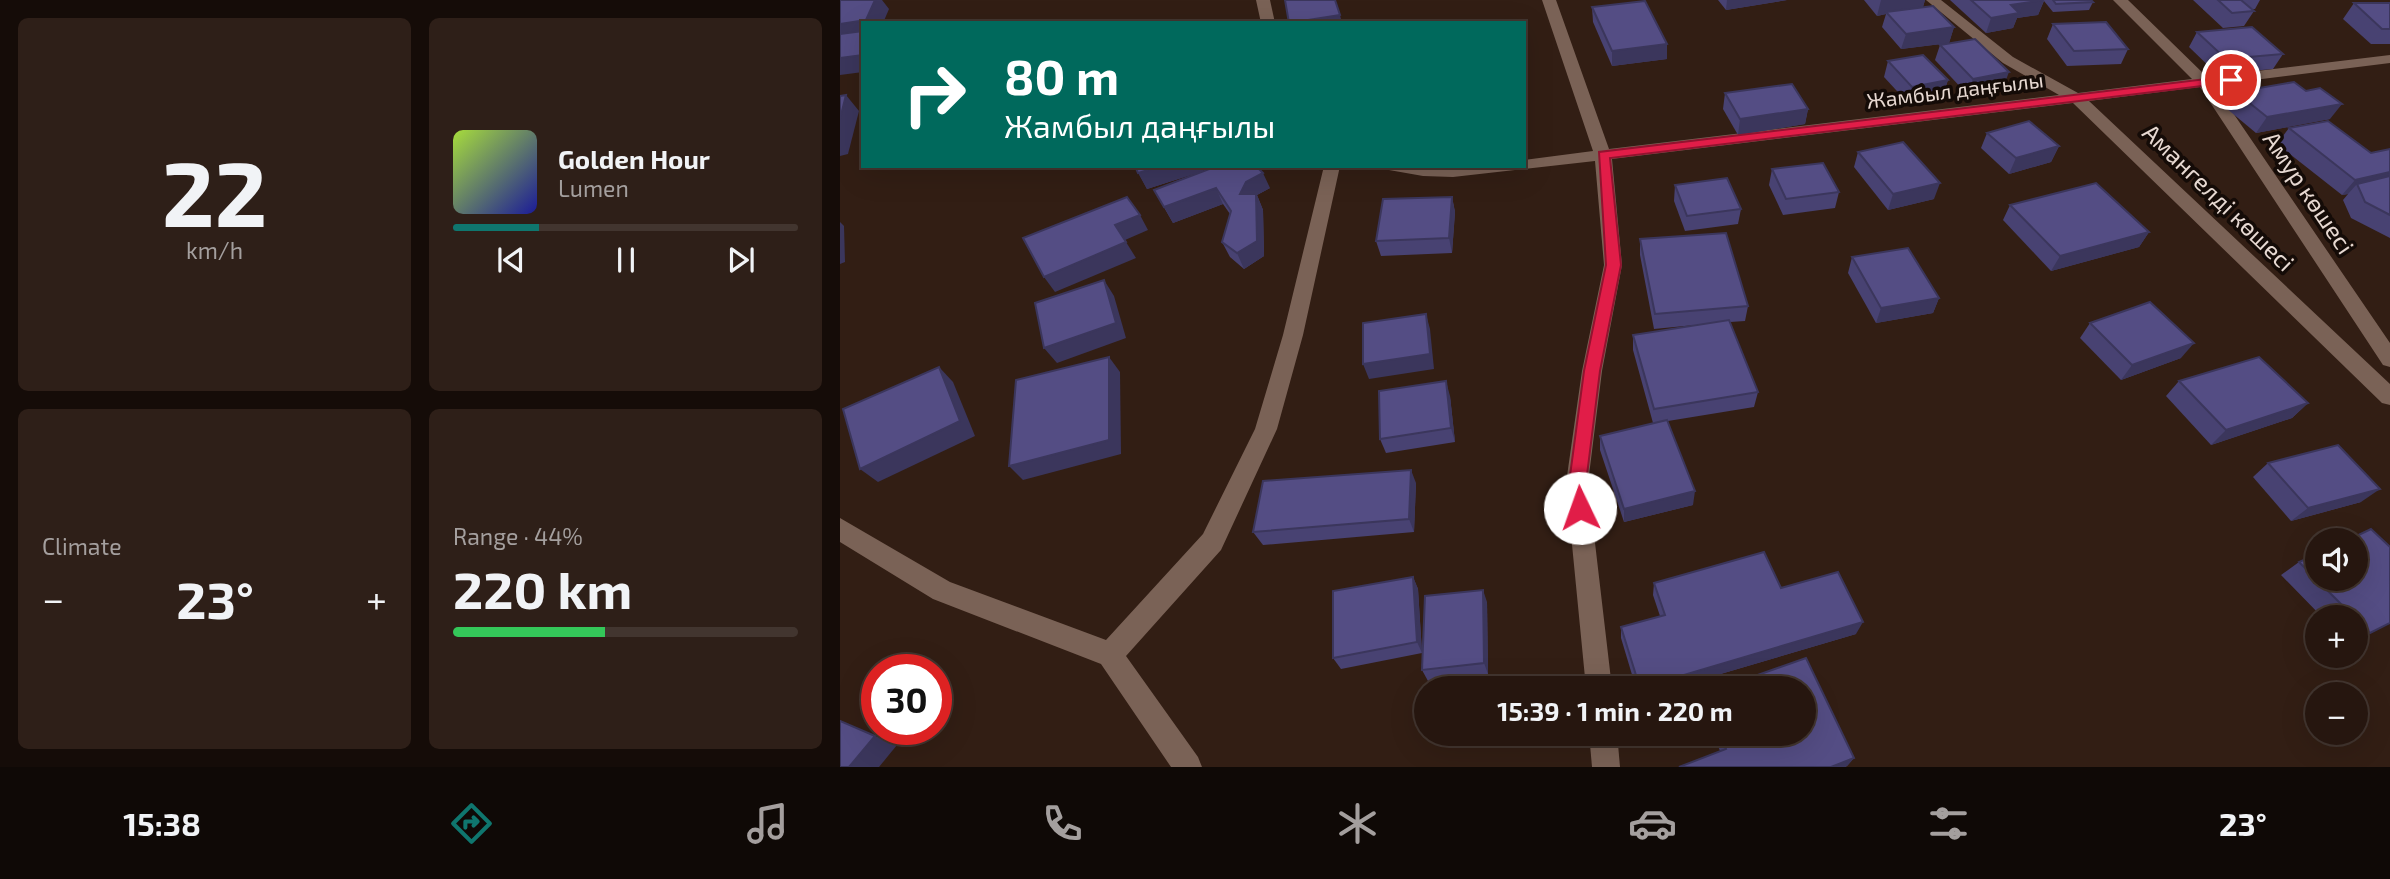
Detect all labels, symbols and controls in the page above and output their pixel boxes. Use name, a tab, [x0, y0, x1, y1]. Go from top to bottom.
text: 80 m	[1004, 46, 1119, 105]
icon: right	[889, 49, 980, 140]
pin	[2201, 50, 2261, 110]
icon: arrive	[2212, 61, 2250, 99]
street label: Жамбыл даңғылы	[1865, 66, 2045, 113]
text: Жамбыл даңғылы	[1004, 106, 1275, 144]
street label: Амангелді көшесі	[2137, 117, 2301, 277]
street label: Амур көшесі	[2257, 125, 2361, 259]
text: 22	[162, 136, 267, 245]
text: Golden Hour	[558, 143, 710, 174]
text: Lumen	[558, 174, 629, 202]
text: km/h	[186, 236, 243, 264]
icon: previous	[492, 241, 530, 279]
icon: pause	[607, 241, 645, 279]
icon: next	[722, 241, 760, 279]
position arrow	[1543, 471, 1617, 545]
text: Range · 44%	[453, 522, 583, 550]
map controls	[2305, 528, 2368, 745]
button: sound	[2305, 528, 2368, 591]
text: Climate	[42, 532, 122, 560]
text: 220 km	[453, 557, 632, 619]
text: 23°	[176, 567, 254, 629]
text: −	[42, 575, 64, 621]
text: +	[366, 575, 387, 621]
button: +	[2305, 605, 2368, 668]
speed limit sign: 30	[861, 654, 952, 745]
button: −	[2305, 682, 2368, 745]
text: 15:39 · 1 min · 220 m	[1497, 695, 1733, 726]
icon: directions	[447, 799, 496, 848]
icon: music	[743, 799, 792, 848]
icon: phone	[1038, 799, 1087, 848]
icon: climate	[1333, 799, 1382, 848]
icon: car	[1628, 799, 1677, 848]
icon: filters	[1924, 799, 1973, 848]
text: 15:38	[123, 804, 201, 842]
text: 23°	[2219, 804, 2267, 842]

